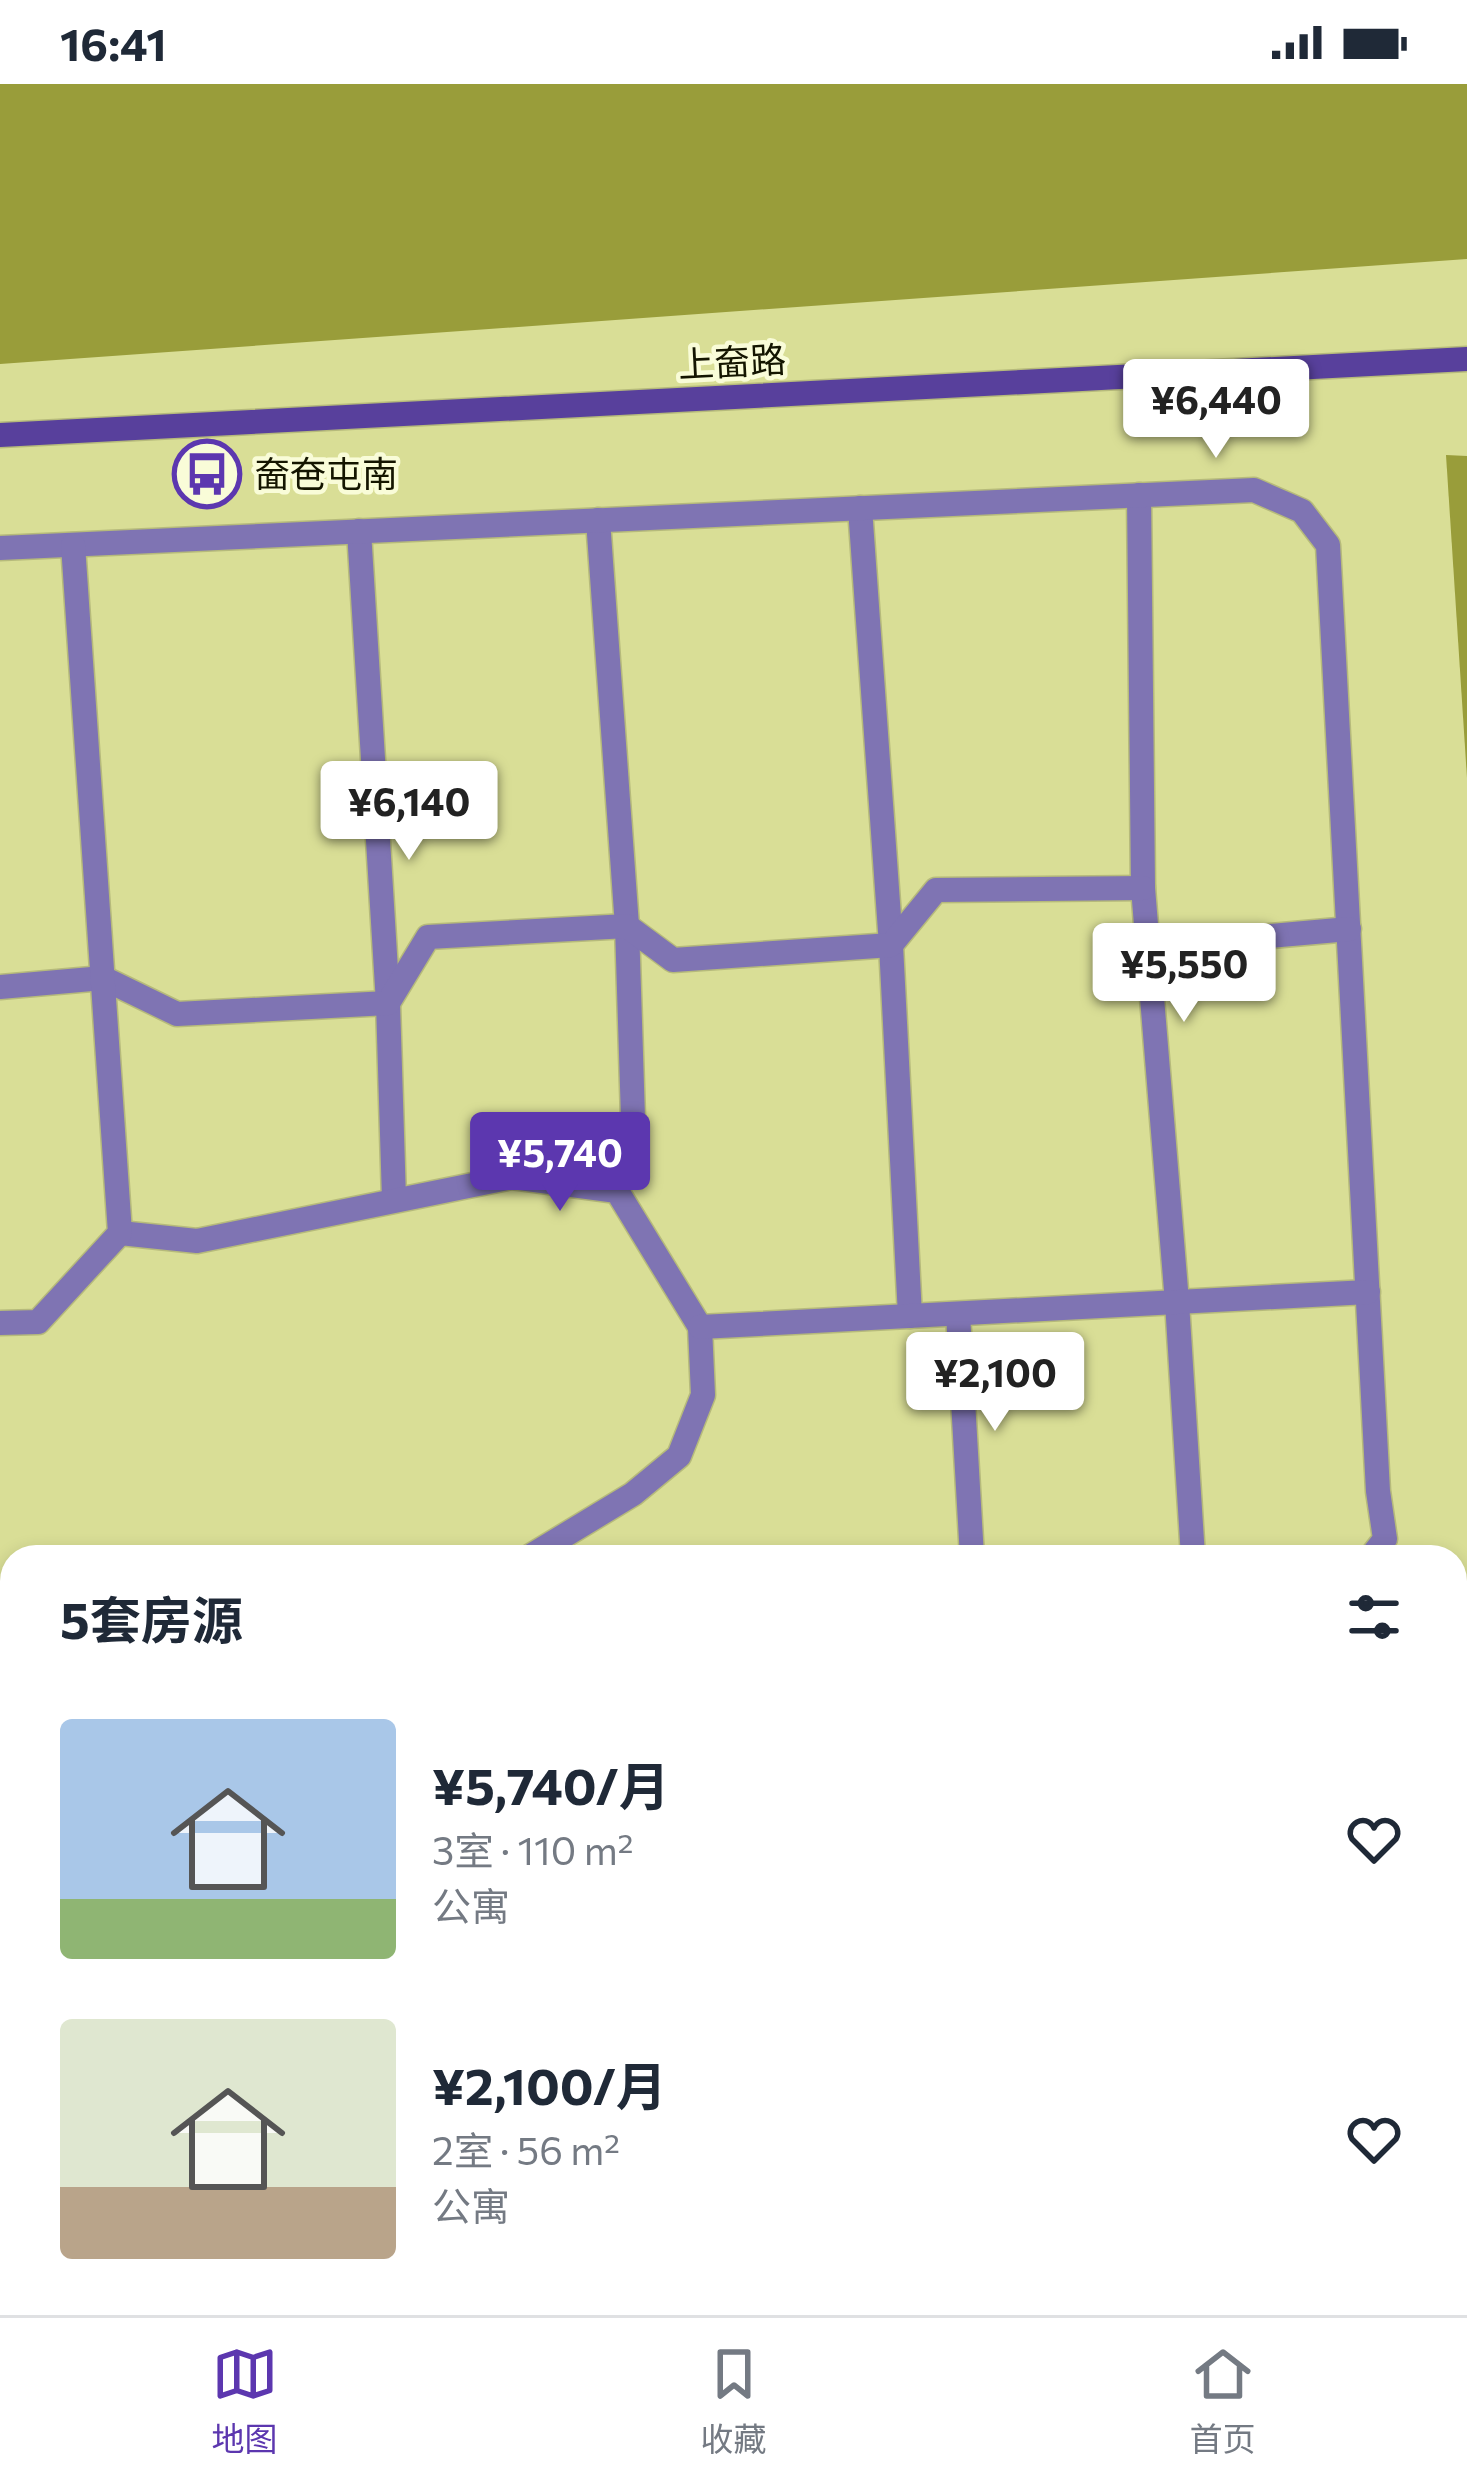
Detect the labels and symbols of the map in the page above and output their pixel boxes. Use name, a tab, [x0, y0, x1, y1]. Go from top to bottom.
street label: 上奤路	[677, 335, 787, 385]
pin: ¥6,440	[1118, 359, 1314, 461]
bus stop icon: 奤夿屯南	[172, 439, 242, 509]
place label: 奤夿屯南	[254, 450, 398, 494]
pin: ¥6,140	[311, 761, 507, 863]
pin: ¥5,550	[1086, 923, 1282, 1025]
pin: ¥5,740	[462, 1112, 658, 1214]
pin: ¥2,100	[897, 1332, 1093, 1434]

